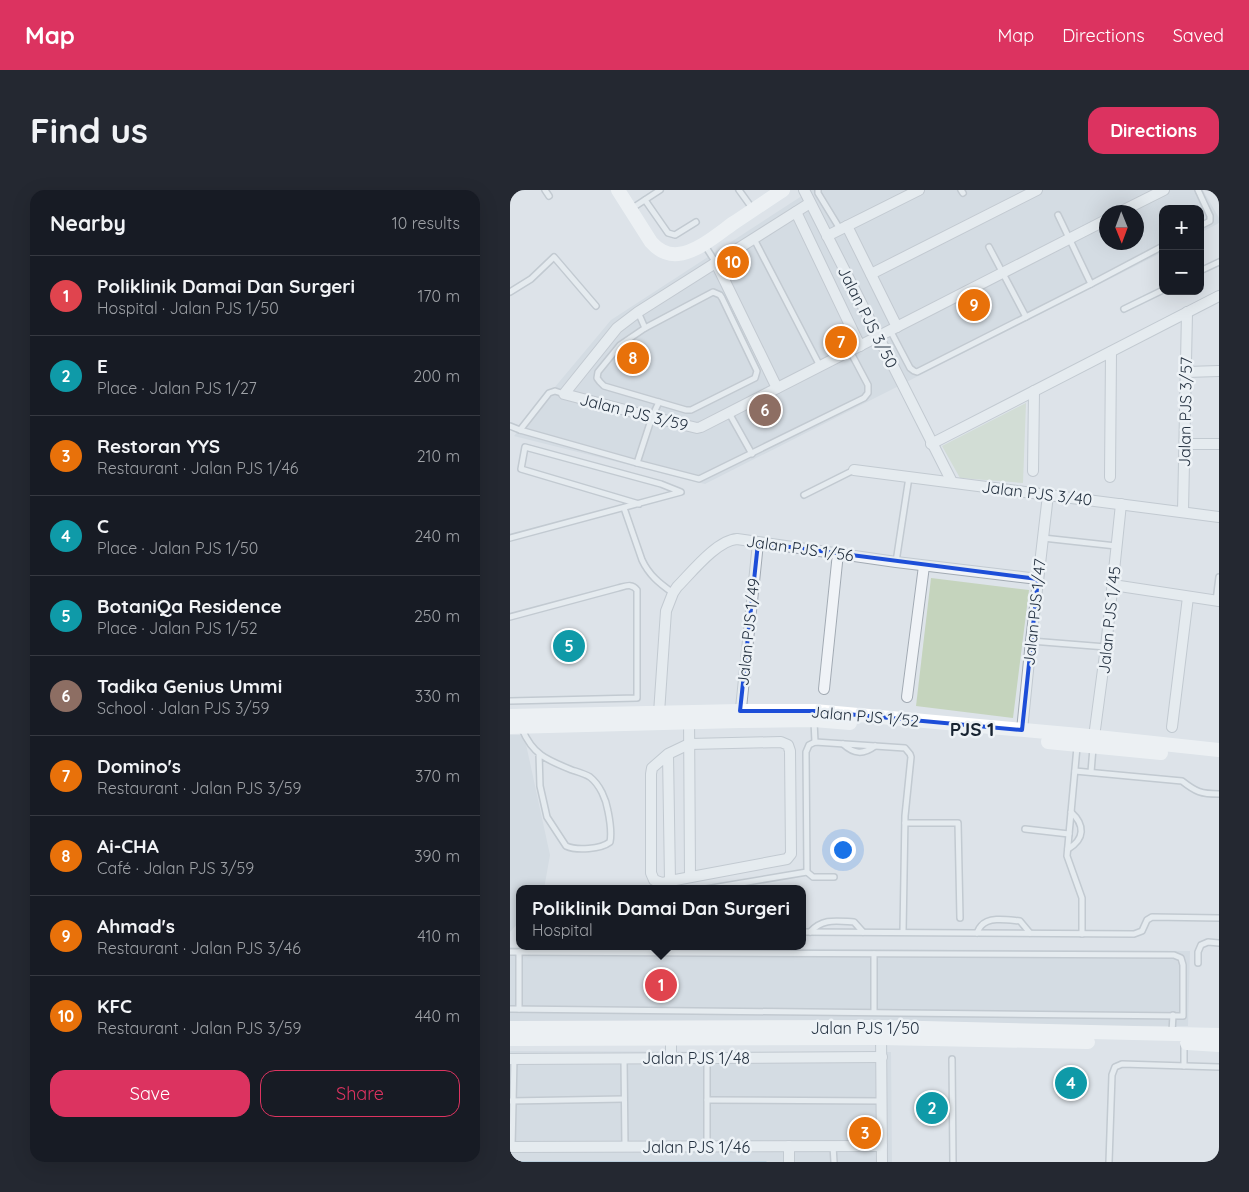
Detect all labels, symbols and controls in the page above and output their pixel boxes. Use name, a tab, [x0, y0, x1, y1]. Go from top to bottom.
text: Map	[25, 20, 75, 50]
text: Map	[997, 24, 1034, 47]
text: Directions	[1062, 24, 1145, 47]
text: Saved	[1173, 24, 1224, 47]
button: Directions	[1088, 107, 1219, 154]
text: Find us	[30, 108, 148, 152]
north arrow	[1099, 205, 1144, 250]
map controls	[1159, 205, 1204, 295]
button: +	[1159, 205, 1204, 250]
text: Nearby	[50, 210, 126, 236]
text: 10 results	[392, 213, 460, 233]
pin: 10	[717, 243, 749, 281]
button: −	[1159, 250, 1204, 295]
street label: Jalan PJS 3/50	[834, 263, 902, 371]
text: Poliklinik Damai Dan Surgeri	[97, 274, 355, 298]
text: 1	[63, 286, 69, 306]
text: 170 m	[417, 286, 460, 306]
pin: 9	[958, 286, 990, 324]
text: Hospital · Jalan PJS 1/50	[97, 298, 279, 318]
pin: 7	[825, 323, 857, 361]
pin: 8	[617, 339, 649, 377]
text: E	[97, 354, 108, 378]
street label: Jalan PJS 3/57	[1174, 357, 1196, 467]
text: 2	[61, 366, 71, 386]
text: 200 m	[413, 366, 460, 386]
text: Place · Jalan PJS 1/27	[97, 378, 257, 398]
street label: Jalan PJS 3/59	[578, 389, 690, 435]
pin: 6	[749, 391, 781, 429]
text: Restoran YYS	[97, 434, 220, 458]
text: 3	[62, 446, 70, 466]
text: 210 m	[417, 446, 460, 466]
text: Restaurant · Jalan PJS 1/46	[97, 458, 298, 478]
street label: Jalan PJS 3/40	[981, 476, 1093, 510]
text: C	[97, 514, 109, 538]
text: 4	[61, 526, 71, 546]
text: 240 m	[414, 526, 460, 546]
street label: Jalan PJS 1/56	[745, 531, 855, 565]
text: Place · Jalan PJS 1/50	[97, 538, 258, 558]
street label: Jalan PJS 1/47	[1018, 558, 1050, 666]
street label: Jalan PJS 1/45	[1093, 565, 1125, 675]
street label: Jalan PJS 1/49	[732, 577, 764, 687]
text: BotaniQa Residence	[97, 594, 282, 618]
text: 5	[61, 606, 71, 626]
text: 250 m	[414, 606, 460, 626]
text: Place · Jalan PJS 1/52	[97, 618, 258, 638]
pin: 5	[553, 627, 585, 665]
text: Tadika Genius Ummi	[97, 674, 282, 698]
text: 6	[62, 686, 70, 706]
text: 330 m	[415, 686, 460, 706]
text: School · Jalan PJS 3/59	[97, 698, 269, 718]
street label: Jalan PJS 1/52	[810, 701, 920, 731]
district label: PJS 1	[950, 717, 994, 741]
text: Domino's	[97, 754, 181, 778]
text: 7	[62, 766, 70, 786]
text: 370 m	[415, 766, 460, 786]
text: Restaurant · Jalan PJS 3/59	[97, 778, 302, 798]
text: Ai-CHA	[97, 834, 159, 858]
your location	[830, 837, 856, 863]
text: 8	[62, 846, 70, 866]
text: 390 m	[414, 846, 460, 866]
text: Café · Jalan PJS 3/59	[97, 858, 254, 878]
popup	[516, 885, 806, 950]
text: Poliklinik Damai Dan Surgeri	[532, 896, 790, 920]
text: Ahmad's	[97, 914, 175, 938]
text: Hospital	[532, 920, 593, 940]
text: 9	[61, 926, 71, 946]
text: 410 m	[417, 926, 460, 946]
text: Restaurant · Jalan PJS 3/46	[97, 938, 301, 958]
pin: 1	[645, 966, 677, 1004]
text: KFC	[97, 994, 132, 1018]
text: 10	[58, 1006, 74, 1026]
text: 440 m	[415, 1006, 460, 1026]
text: Restaurant · Jalan PJS 3/59	[97, 1018, 302, 1038]
street label: Jalan PJS 1/50	[810, 1018, 920, 1038]
street label: Jalan PJS 1/48	[642, 1048, 750, 1068]
pin: 4	[1055, 1064, 1087, 1102]
button: Save	[50, 1070, 250, 1117]
button: Share	[260, 1070, 460, 1117]
pin: 2	[916, 1089, 948, 1127]
pin: 3	[849, 1114, 881, 1152]
street label: Jalan PJS 1/46	[642, 1137, 750, 1157]

